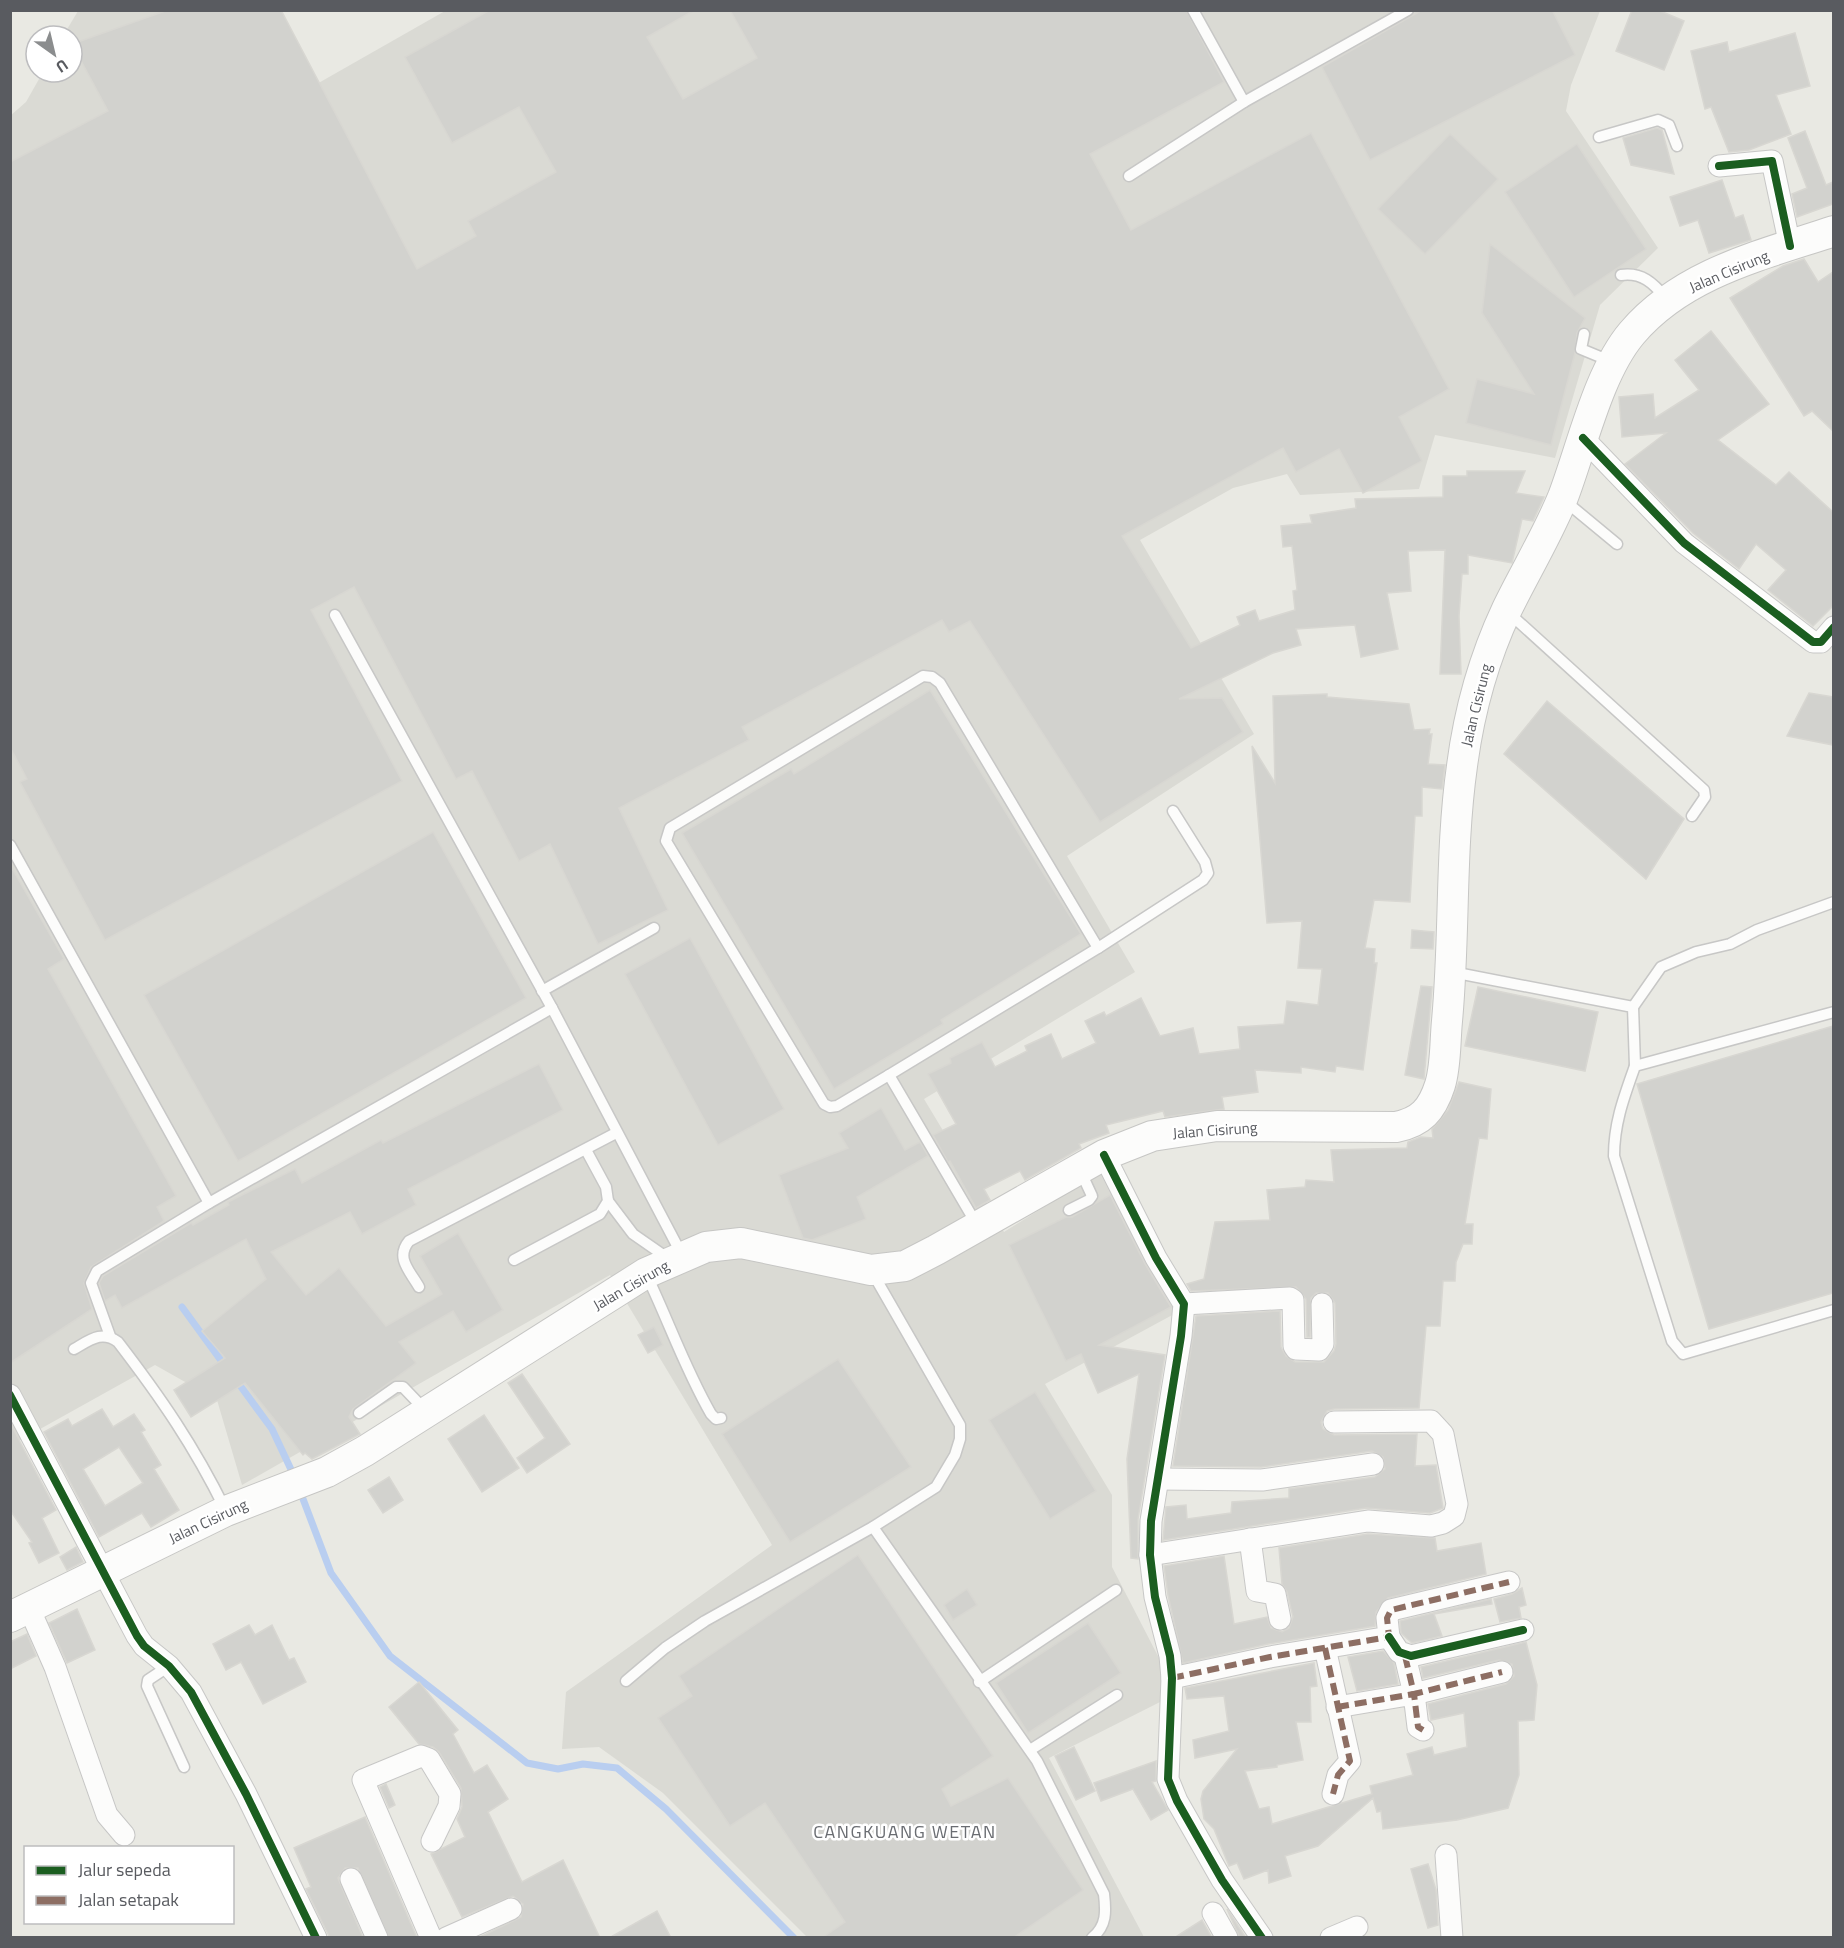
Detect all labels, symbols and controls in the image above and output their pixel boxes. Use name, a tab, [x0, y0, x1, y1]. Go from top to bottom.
north arrow	[24, 24, 84, 84]
text: U	[51, 54, 73, 79]
street label: Jalan Cisirung	[1685, 244, 1773, 298]
street label: Jalan Cisirung	[1455, 661, 1497, 749]
street label: Jalan Cisirung	[1172, 1116, 1258, 1144]
street label: Jalan Cisirung	[589, 1254, 674, 1316]
street label: Jalan Cisirung	[165, 1493, 252, 1549]
district label: CANGKUANG WETAN	[813, 1818, 997, 1845]
legend	[24, 1846, 234, 1924]
text: Jalur sepeda	[78, 1856, 171, 1883]
text: Jalan setapak	[78, 1886, 179, 1913]

